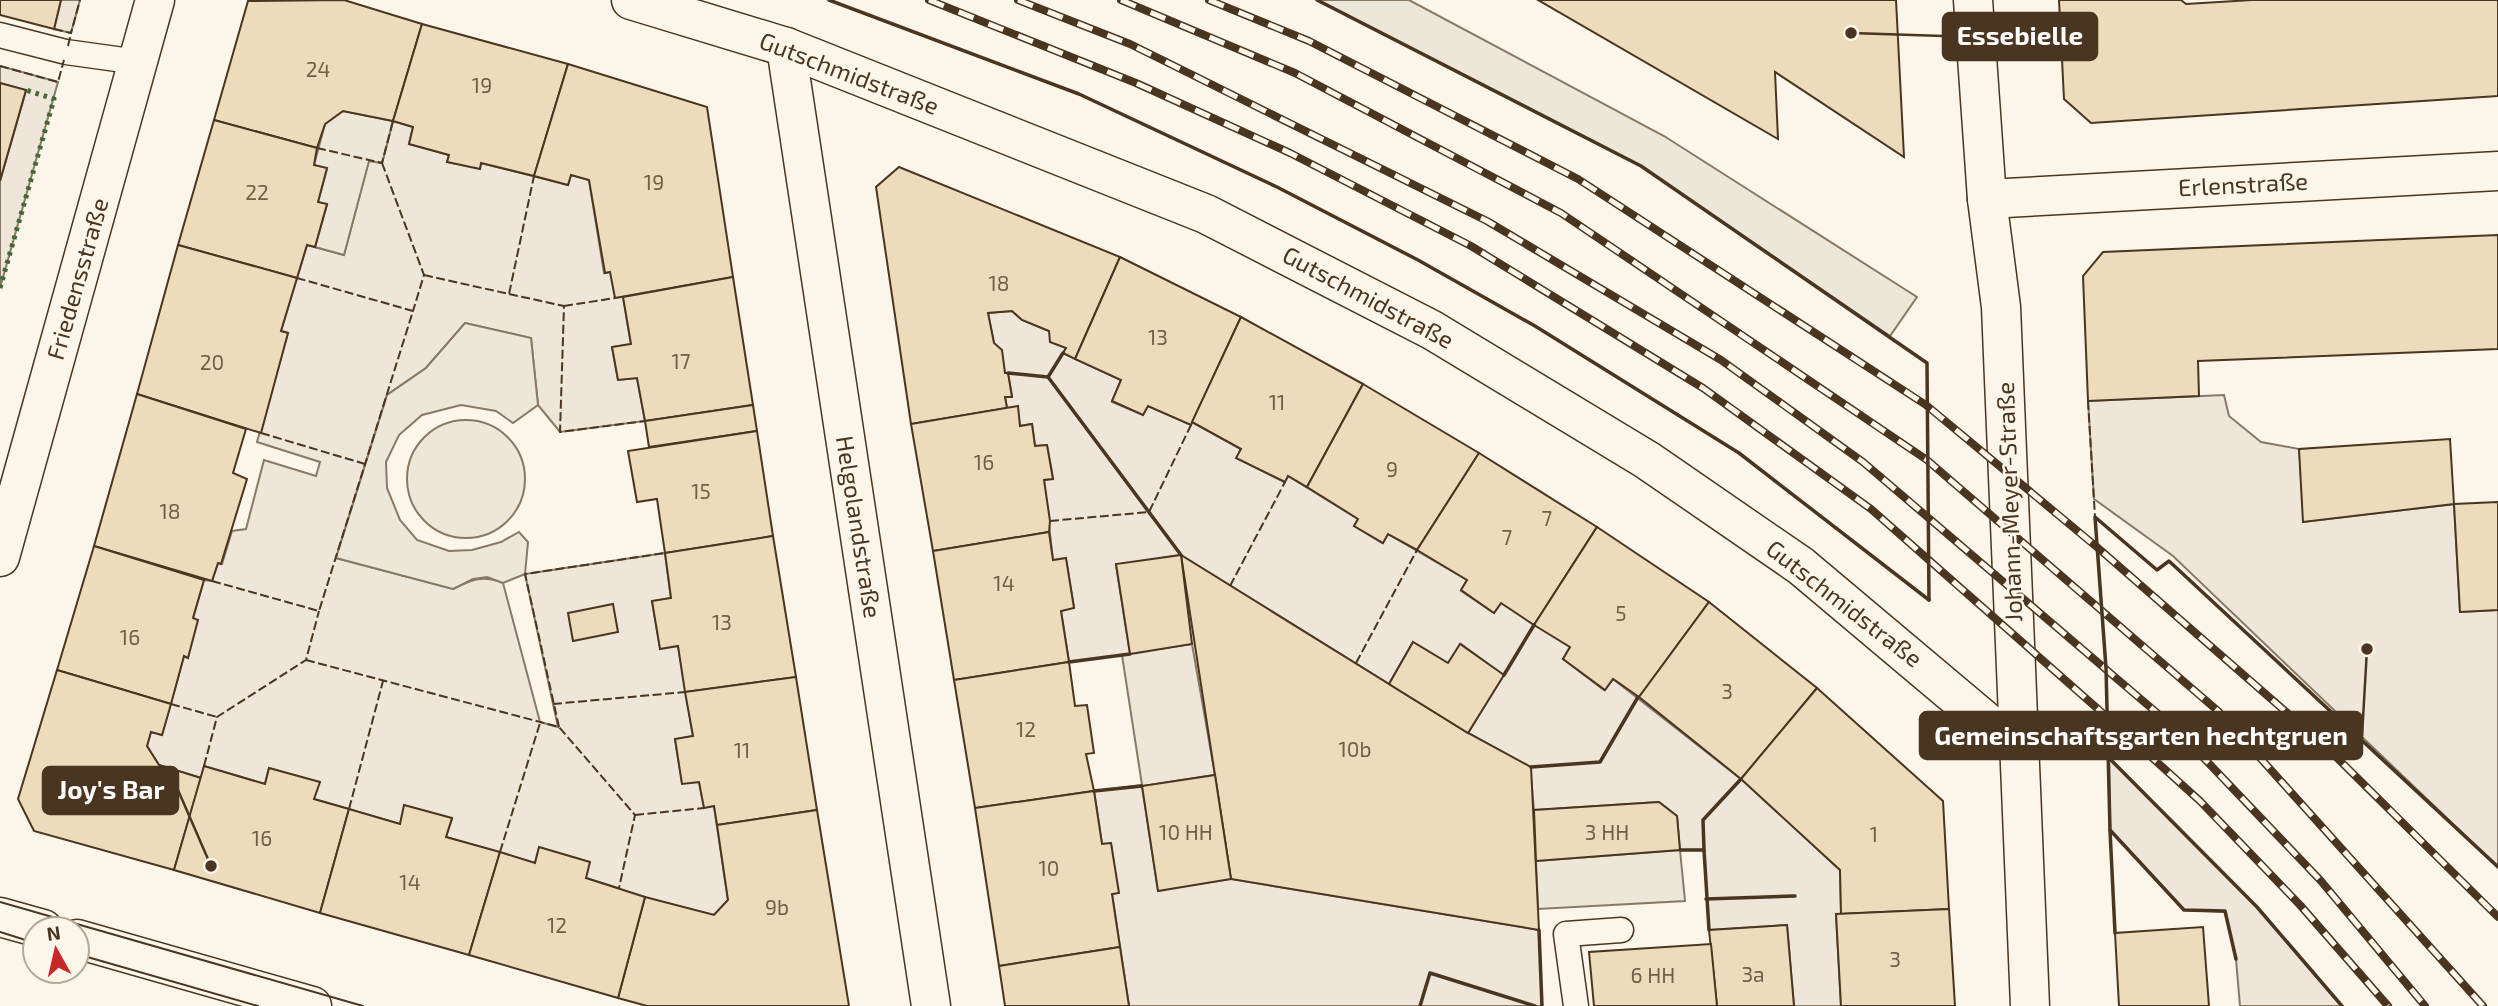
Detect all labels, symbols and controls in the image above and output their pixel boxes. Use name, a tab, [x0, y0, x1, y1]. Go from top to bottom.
callout: Essebielle	[1943, 13, 2097, 60]
text: Essebielle	[1957, 19, 2083, 50]
street label: Gutschmidstraße	[756, 25, 943, 120]
house number: 24	[306, 56, 330, 81]
house number: 19	[472, 72, 492, 97]
street label: Erlenstraße	[2177, 166, 2309, 201]
house number: 19	[644, 169, 664, 194]
house number: 22	[245, 179, 269, 204]
street label: Friedensstraße	[40, 194, 114, 363]
street label: Gutschmidstraße	[1278, 239, 1459, 354]
house number: 18	[988, 270, 1010, 295]
house number: 13	[1148, 324, 1168, 349]
house number: 17	[671, 348, 691, 373]
house number: 20	[200, 349, 224, 374]
street label: Johann-Meyer-Straße	[1990, 381, 2027, 623]
house number: 11	[1269, 389, 1285, 414]
street label: Helgolandstraße	[831, 434, 888, 620]
house number: 16	[974, 449, 994, 474]
house number: 9	[1386, 456, 1398, 481]
house number: 15	[691, 478, 711, 503]
house number: 18	[159, 498, 181, 523]
house number: 7	[1542, 505, 1553, 530]
house number: 7	[1502, 524, 1513, 549]
street label: Gutschmidstraße	[1761, 533, 1929, 673]
house number: 14	[993, 570, 1015, 595]
house number: 5	[1615, 600, 1627, 625]
house number: 13	[712, 609, 732, 634]
house number: 16	[120, 624, 140, 649]
house number: 3	[1721, 678, 1733, 703]
callout: Gemeinschaftsgarten hechtgruen	[1920, 712, 2362, 759]
house number: 12	[1016, 716, 1036, 741]
text: Gemeinschaftsgarten hechtgruen	[1934, 719, 2348, 750]
house number: 10b	[1339, 736, 1372, 761]
house number: 11	[734, 737, 750, 762]
callout: Joy's Bar	[43, 767, 178, 814]
text: Joy's Bar	[58, 773, 165, 805]
house number: 10 HH	[1159, 819, 1213, 844]
house number: 3 HH	[1585, 819, 1629, 844]
house number: 1	[1870, 821, 1878, 846]
house number: 16	[252, 825, 272, 850]
house number: 10	[1038, 855, 1060, 880]
house number: 14	[399, 869, 421, 894]
house number: 9b	[765, 894, 789, 919]
house number: 12	[547, 912, 567, 937]
north arrow	[21, 915, 91, 985]
text: N	[45, 920, 62, 945]
house number: 3	[1889, 946, 1901, 971]
house number: 3a	[1741, 961, 1765, 986]
house number: 6 HH	[1631, 962, 1675, 987]

